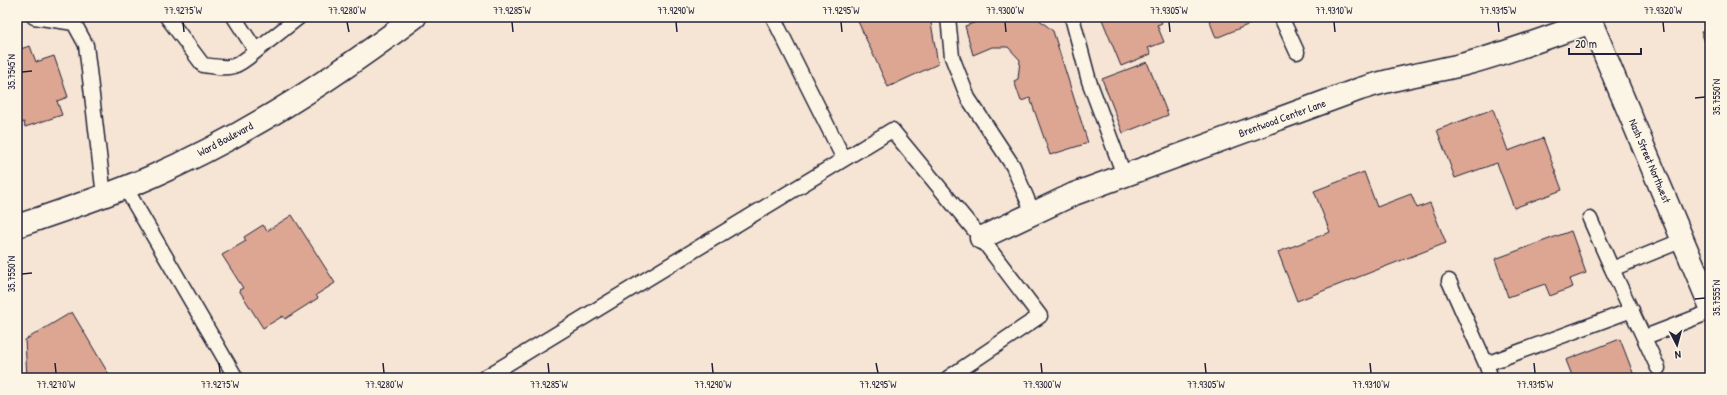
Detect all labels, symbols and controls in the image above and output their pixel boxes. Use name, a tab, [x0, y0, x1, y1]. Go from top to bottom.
text: 77.9275°W	[164, 4, 203, 17]
text: 77.9280°W	[328, 4, 367, 17]
text: 77.9285°W	[493, 4, 532, 17]
text: 77.9290°W	[657, 4, 695, 17]
text: 77.9295°W	[823, 4, 860, 17]
text: 77.9300°W	[986, 4, 1025, 17]
text: 77.9305°W	[1150, 4, 1189, 17]
text: 77.9310°W	[1316, 4, 1353, 17]
text: 77.9315°W	[1480, 4, 1517, 17]
text: 77.9320°W	[1644, 4, 1683, 17]
scale bar	[1569, 30, 1641, 56]
text: 20 m	[1575, 35, 1597, 52]
text: 35.7545°N	[5, 54, 18, 90]
text: 35.7550°N	[1710, 79, 1723, 115]
street label: Brentwood Center Lane	[1236, 96, 1328, 140]
street label: Nash Street Northwest	[1626, 117, 1674, 205]
street label: Ward Boulevard	[195, 118, 256, 160]
text: 35.7550°N	[5, 256, 18, 292]
text: 35.7555°N	[1710, 280, 1723, 316]
north arrow	[1657, 325, 1697, 365]
text: N	[1674, 348, 1682, 362]
text: 77.9270°W	[37, 378, 76, 391]
text: 77.9275°W	[201, 378, 240, 391]
text: 77.9280°W	[365, 378, 404, 391]
text: 77.9285°W	[530, 378, 569, 391]
text: 77.9290°W	[694, 378, 732, 391]
text: 77.9295°W	[860, 378, 897, 391]
text: 77.9300°W	[1023, 378, 1062, 391]
text: 77.9305°W	[1187, 378, 1226, 391]
text: 77.9310°W	[1353, 378, 1390, 391]
text: 77.9315°W	[1517, 378, 1554, 391]

